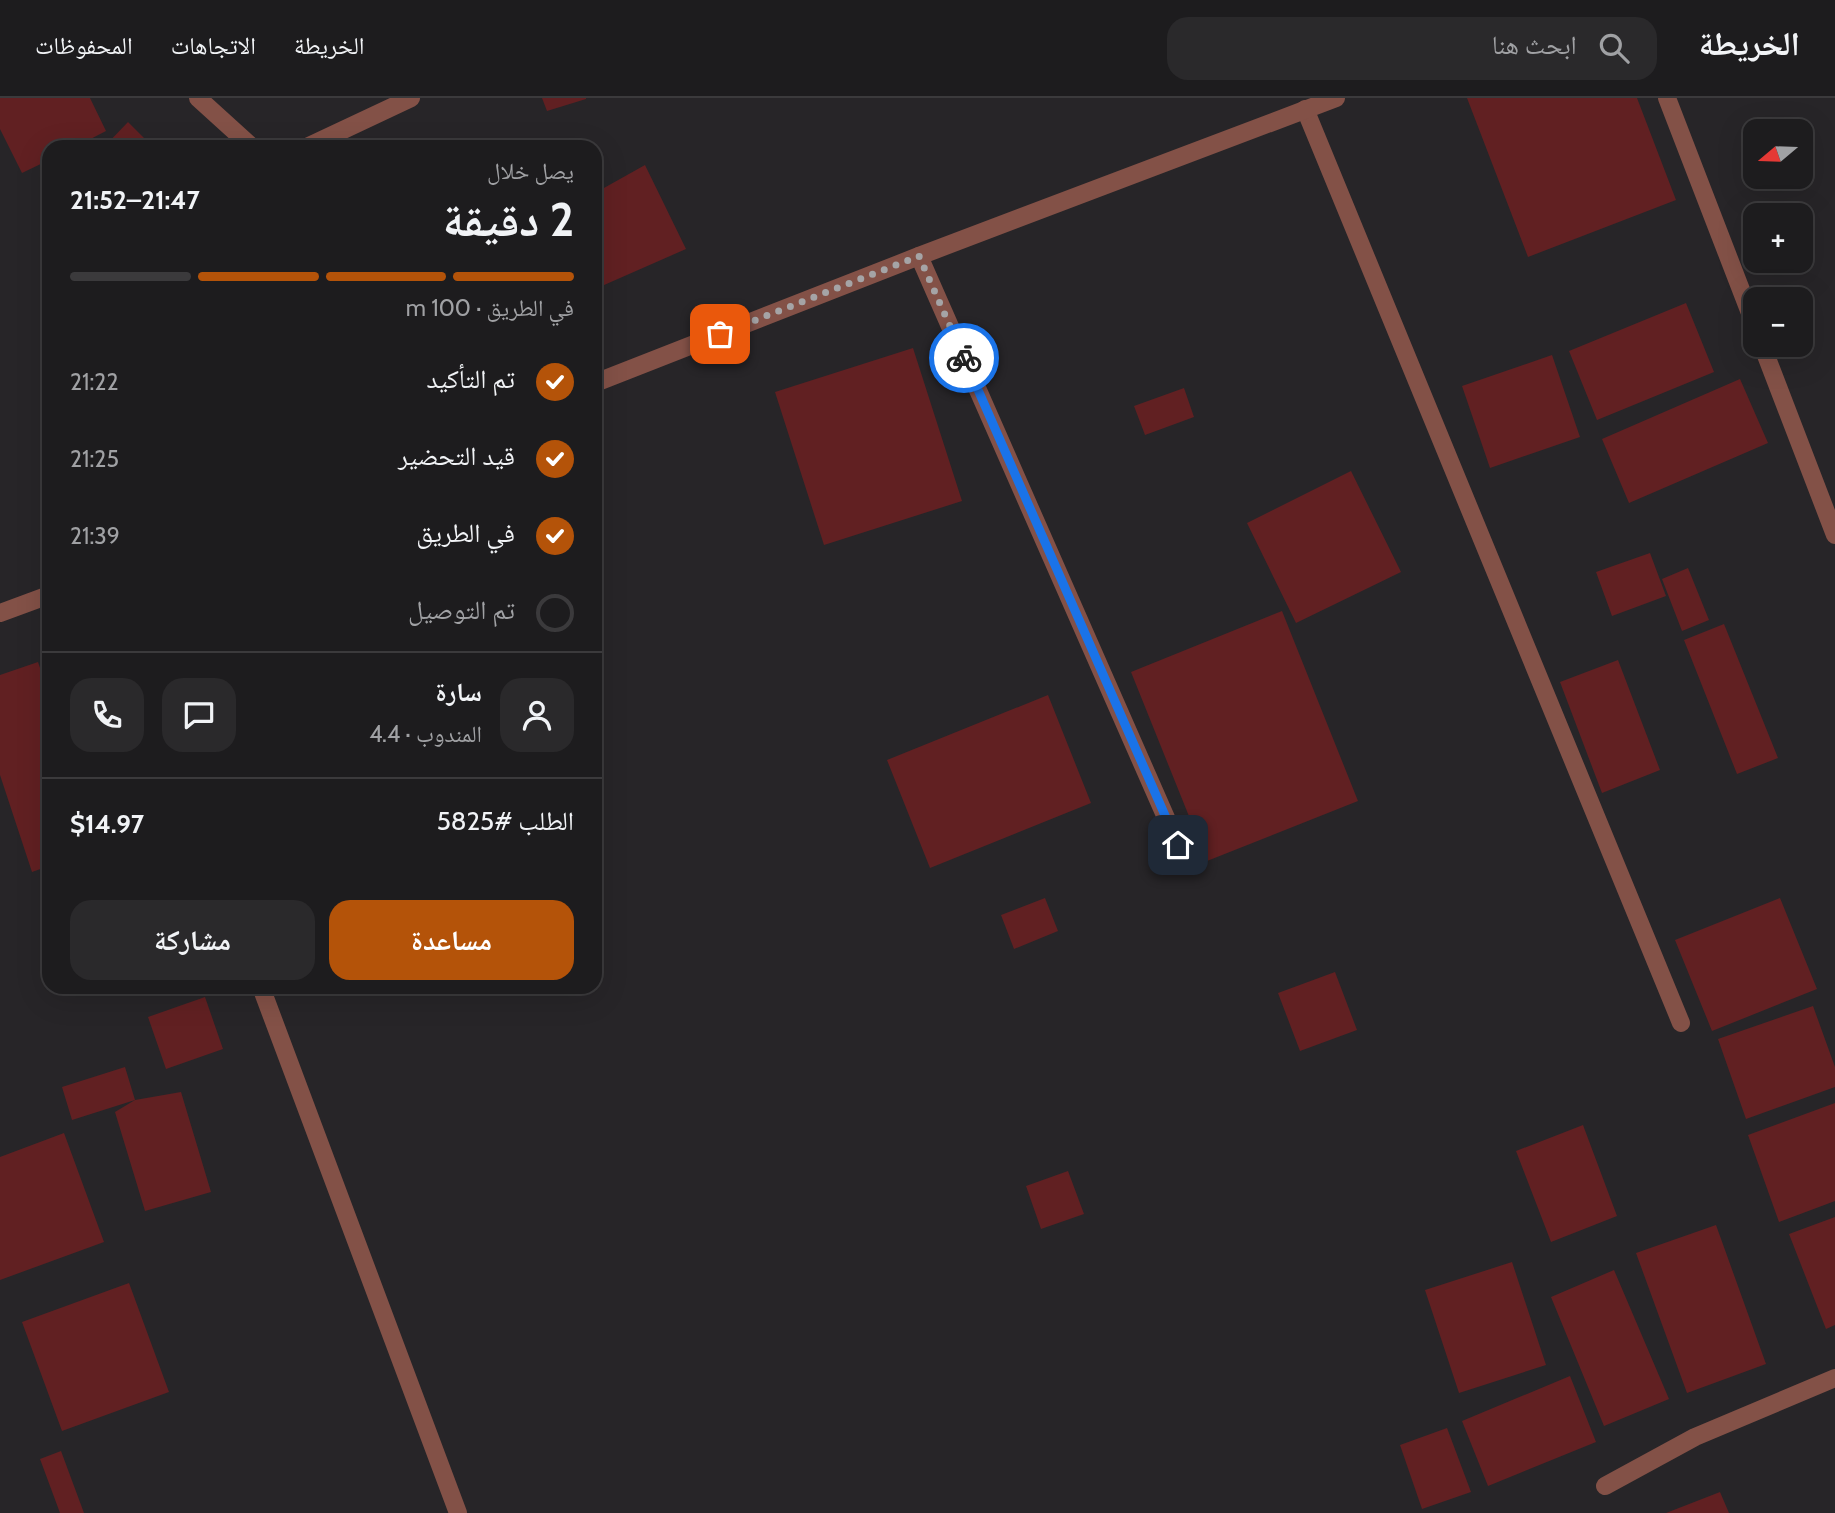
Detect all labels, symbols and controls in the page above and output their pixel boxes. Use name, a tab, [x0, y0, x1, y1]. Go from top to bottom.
search box	[1167, 17, 1657, 80]
text: الخريطة	[1699, 23, 1800, 63]
text: ابحث هنا	[1492, 29, 1577, 61]
icon: search	[1595, 29, 1633, 67]
text: المحفوظات	[35, 31, 133, 60]
text: الاتجاهات	[171, 31, 256, 60]
text: الخريطة	[294, 31, 365, 60]
north arrow	[1743, 119, 1813, 189]
map controls	[1743, 119, 1813, 357]
text: يصل خلال	[487, 157, 574, 185]
text: 21:47–21:52	[70, 184, 200, 216]
text: 2 دقيقة	[443, 192, 574, 248]
button: +	[1743, 203, 1813, 273]
button: −	[1743, 287, 1813, 357]
text: في الطريق · 100 m	[406, 294, 574, 322]
pin	[690, 304, 750, 364]
icon: bag	[701, 315, 739, 353]
courier	[929, 323, 999, 393]
icon: bike	[945, 339, 983, 377]
text: تم التأكيد	[426, 363, 515, 395]
icon: check	[536, 363, 574, 401]
text: 21:22	[70, 368, 118, 396]
text: قيد التحضير	[398, 440, 515, 472]
icon: check	[536, 440, 574, 478]
text: 21:25	[70, 445, 119, 473]
text: في الطريق	[416, 517, 515, 549]
icon: check	[536, 517, 574, 555]
text: 21:39	[70, 522, 120, 550]
text: تم التوصيل	[408, 594, 515, 626]
text: سارة	[435, 676, 482, 708]
button: phone	[70, 678, 144, 752]
button: chat	[162, 678, 236, 752]
button: person	[500, 678, 574, 752]
text: المندوب · 4.4	[369, 720, 482, 748]
text: الطلب #5825	[437, 805, 574, 837]
text: $14.97	[70, 808, 144, 840]
pin	[1148, 815, 1208, 875]
icon: home	[1159, 826, 1197, 864]
button: مشاركة	[70, 900, 315, 980]
button: مساعدة	[329, 900, 574, 980]

